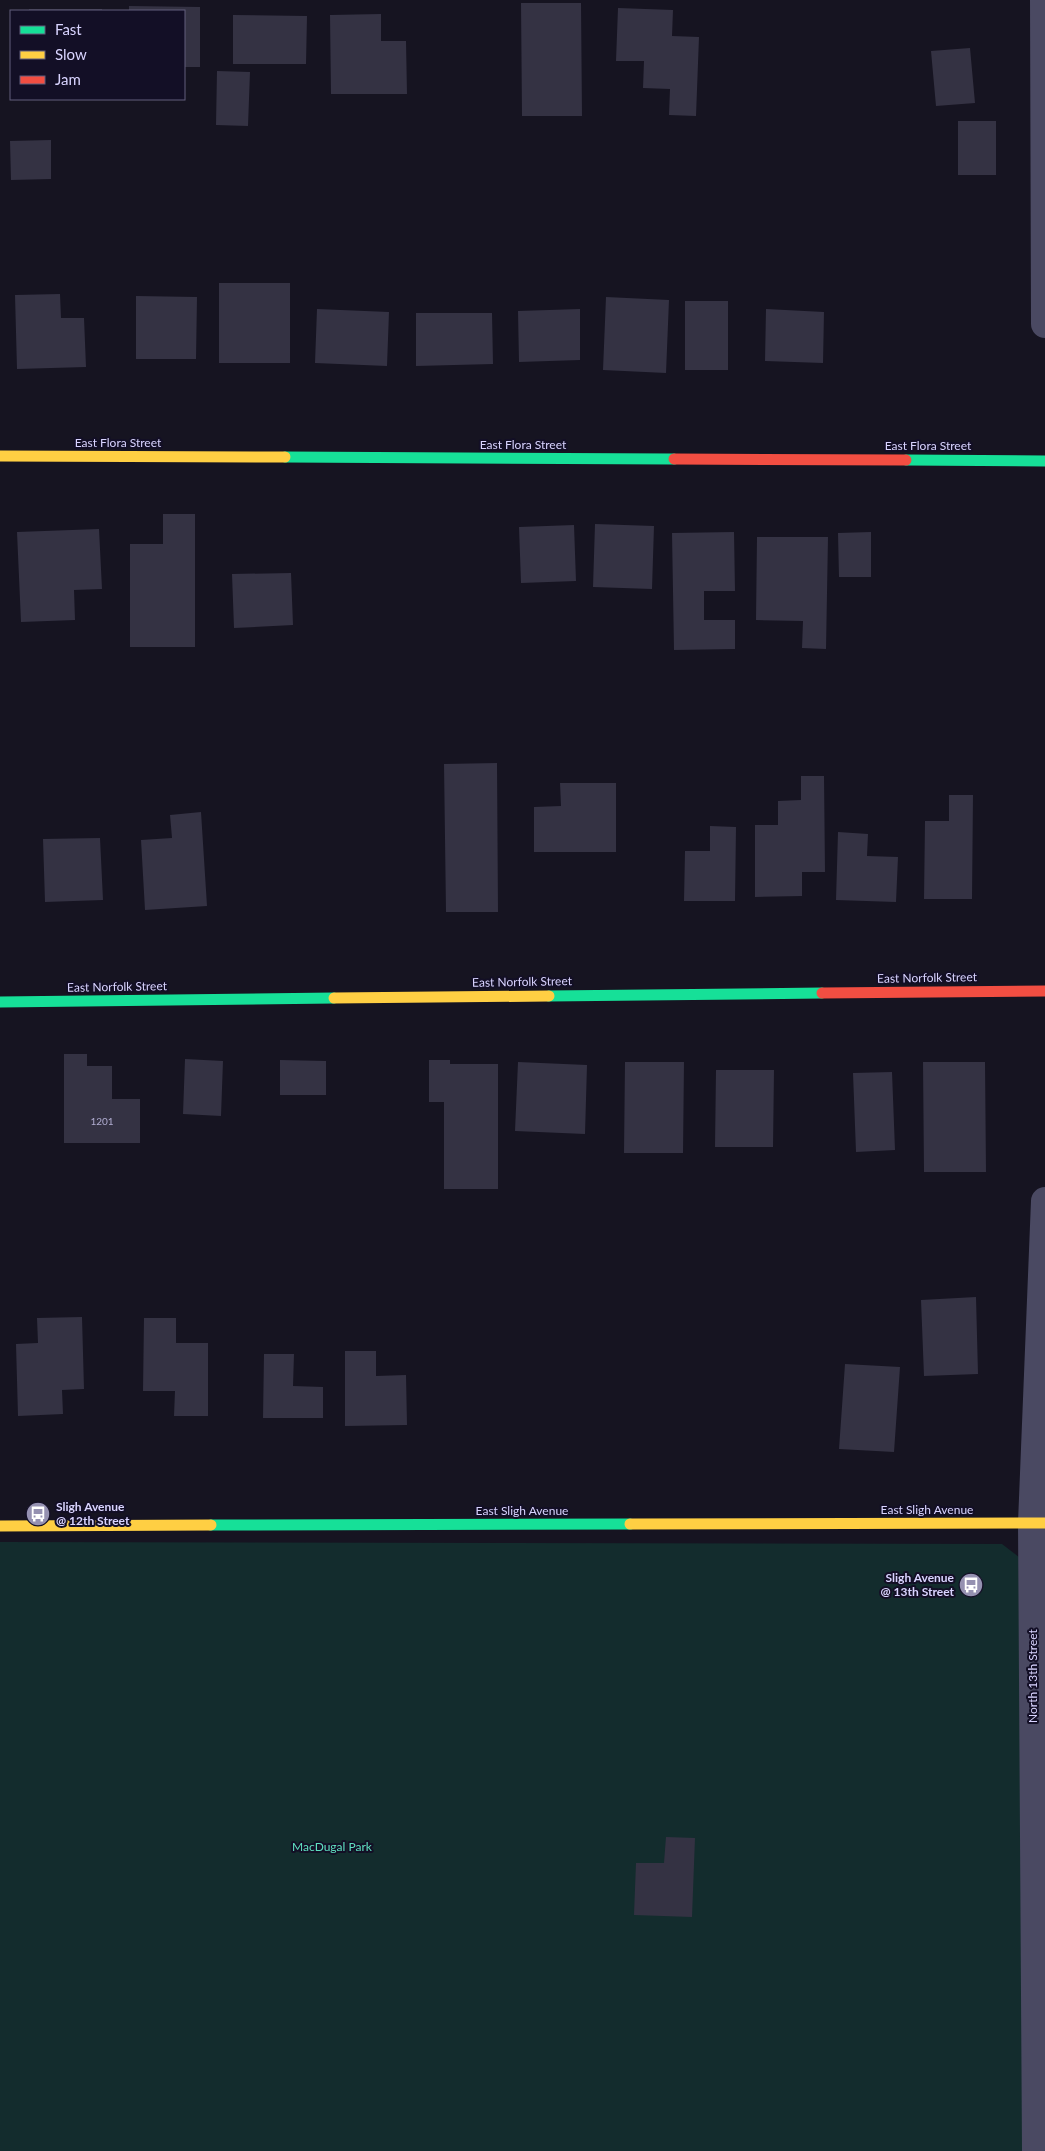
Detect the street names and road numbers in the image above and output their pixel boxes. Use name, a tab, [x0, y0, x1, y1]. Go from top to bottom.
street label: East Flora Street	[75, 435, 162, 450]
street label: East Flora Street	[480, 437, 567, 452]
street label: East Flora Street	[885, 438, 972, 453]
street label: East Norfolk Street	[877, 969, 978, 986]
street label: East Norfolk Street	[472, 973, 573, 990]
street label: East Norfolk Street	[67, 978, 168, 995]
street label: East Sligh Avenue	[881, 1502, 973, 1517]
street label: East Sligh Avenue	[476, 1503, 568, 1518]
street label: North 13th Street	[1025, 1628, 1040, 1723]

